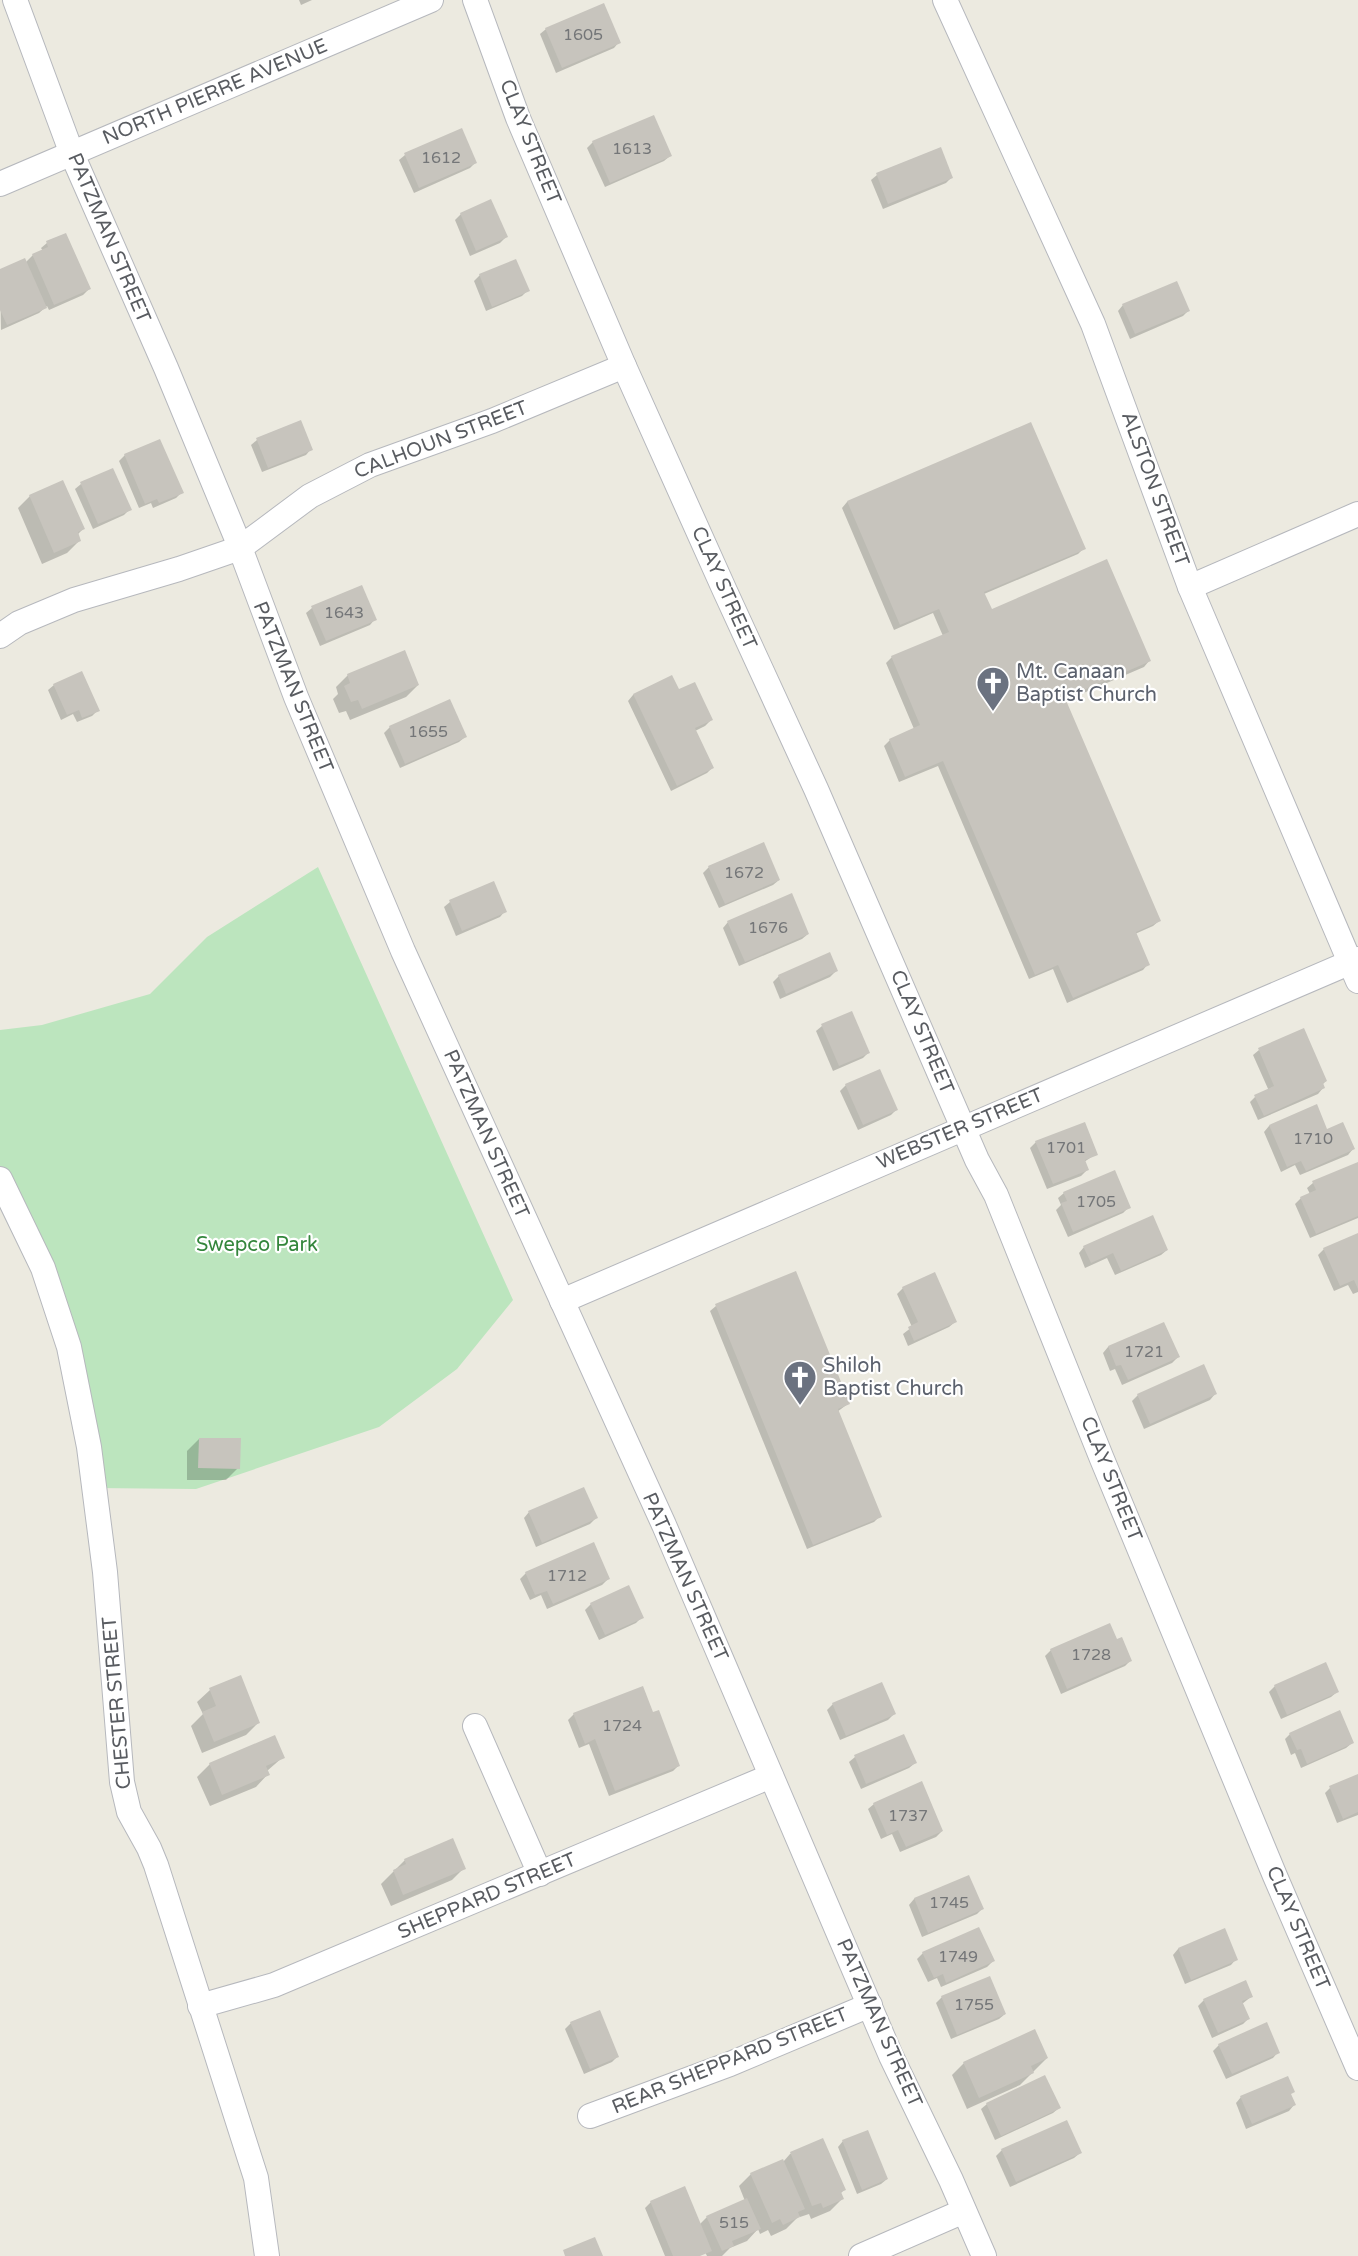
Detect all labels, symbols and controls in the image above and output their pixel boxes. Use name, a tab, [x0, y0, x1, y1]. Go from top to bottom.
house number: 1605	[563, 25, 603, 45]
street label: NORTH PIERRE AVENUE	[99, 34, 331, 150]
street label: CLAY STREET	[494, 76, 566, 208]
house number: 1613	[612, 139, 652, 159]
house number: 1612	[421, 148, 461, 168]
street label: PATZMAN STREET	[62, 149, 156, 327]
street label: CALHOUN STREET	[351, 396, 531, 484]
street label: ALSTON STREET	[1116, 408, 1194, 570]
street label: CLAY STREET	[686, 523, 762, 653]
street label: PATZMAN STREET	[248, 598, 338, 776]
house number: 1643	[324, 603, 364, 623]
place label: Mt. Canaan Baptist Church	[1016, 660, 1157, 707]
church icon: Mt. Canaan Baptist Church	[975, 665, 1011, 712]
house number: 1655	[408, 722, 448, 742]
house number: 1672	[724, 863, 764, 883]
house number: 1676	[748, 918, 788, 938]
street label: CLAY STREET	[885, 966, 959, 1098]
street label: PATZMAN STREET	[438, 1046, 534, 1222]
street label: WEBSTER STREET	[873, 1083, 1047, 1175]
house number: 1710	[1293, 1129, 1333, 1149]
house number: 1701	[1046, 1138, 1086, 1158]
house number: 1705	[1076, 1192, 1116, 1212]
park label: Swepco Park	[196, 1233, 318, 1257]
house number: 1721	[1124, 1342, 1164, 1362]
place label: Shiloh Baptist Church	[823, 1354, 964, 1401]
church icon: Shiloh Baptist Church	[782, 1359, 818, 1406]
street label: CLAY STREET	[1075, 1413, 1147, 1545]
street label: PATZMAN STREET	[637, 1489, 733, 1665]
house number: 1712	[547, 1566, 587, 1586]
street label: CHESTER STREET	[97, 1616, 137, 1790]
house number: 1728	[1071, 1645, 1111, 1665]
house number: 1724	[602, 1716, 642, 1736]
house number: 1737	[888, 1806, 928, 1826]
street label: SHEPPARD STREET	[394, 1848, 580, 1944]
street label: CLAY STREET	[1261, 1862, 1335, 1994]
house number: 1745	[929, 1893, 969, 1913]
street label: PATZMAN STREET	[831, 1935, 927, 2111]
house number: 1749	[938, 1947, 978, 1967]
house number: 1755	[954, 1995, 994, 2015]
street label: REAR SHEPPARD STREET	[608, 2003, 852, 2119]
house number: 515	[719, 2213, 749, 2233]

